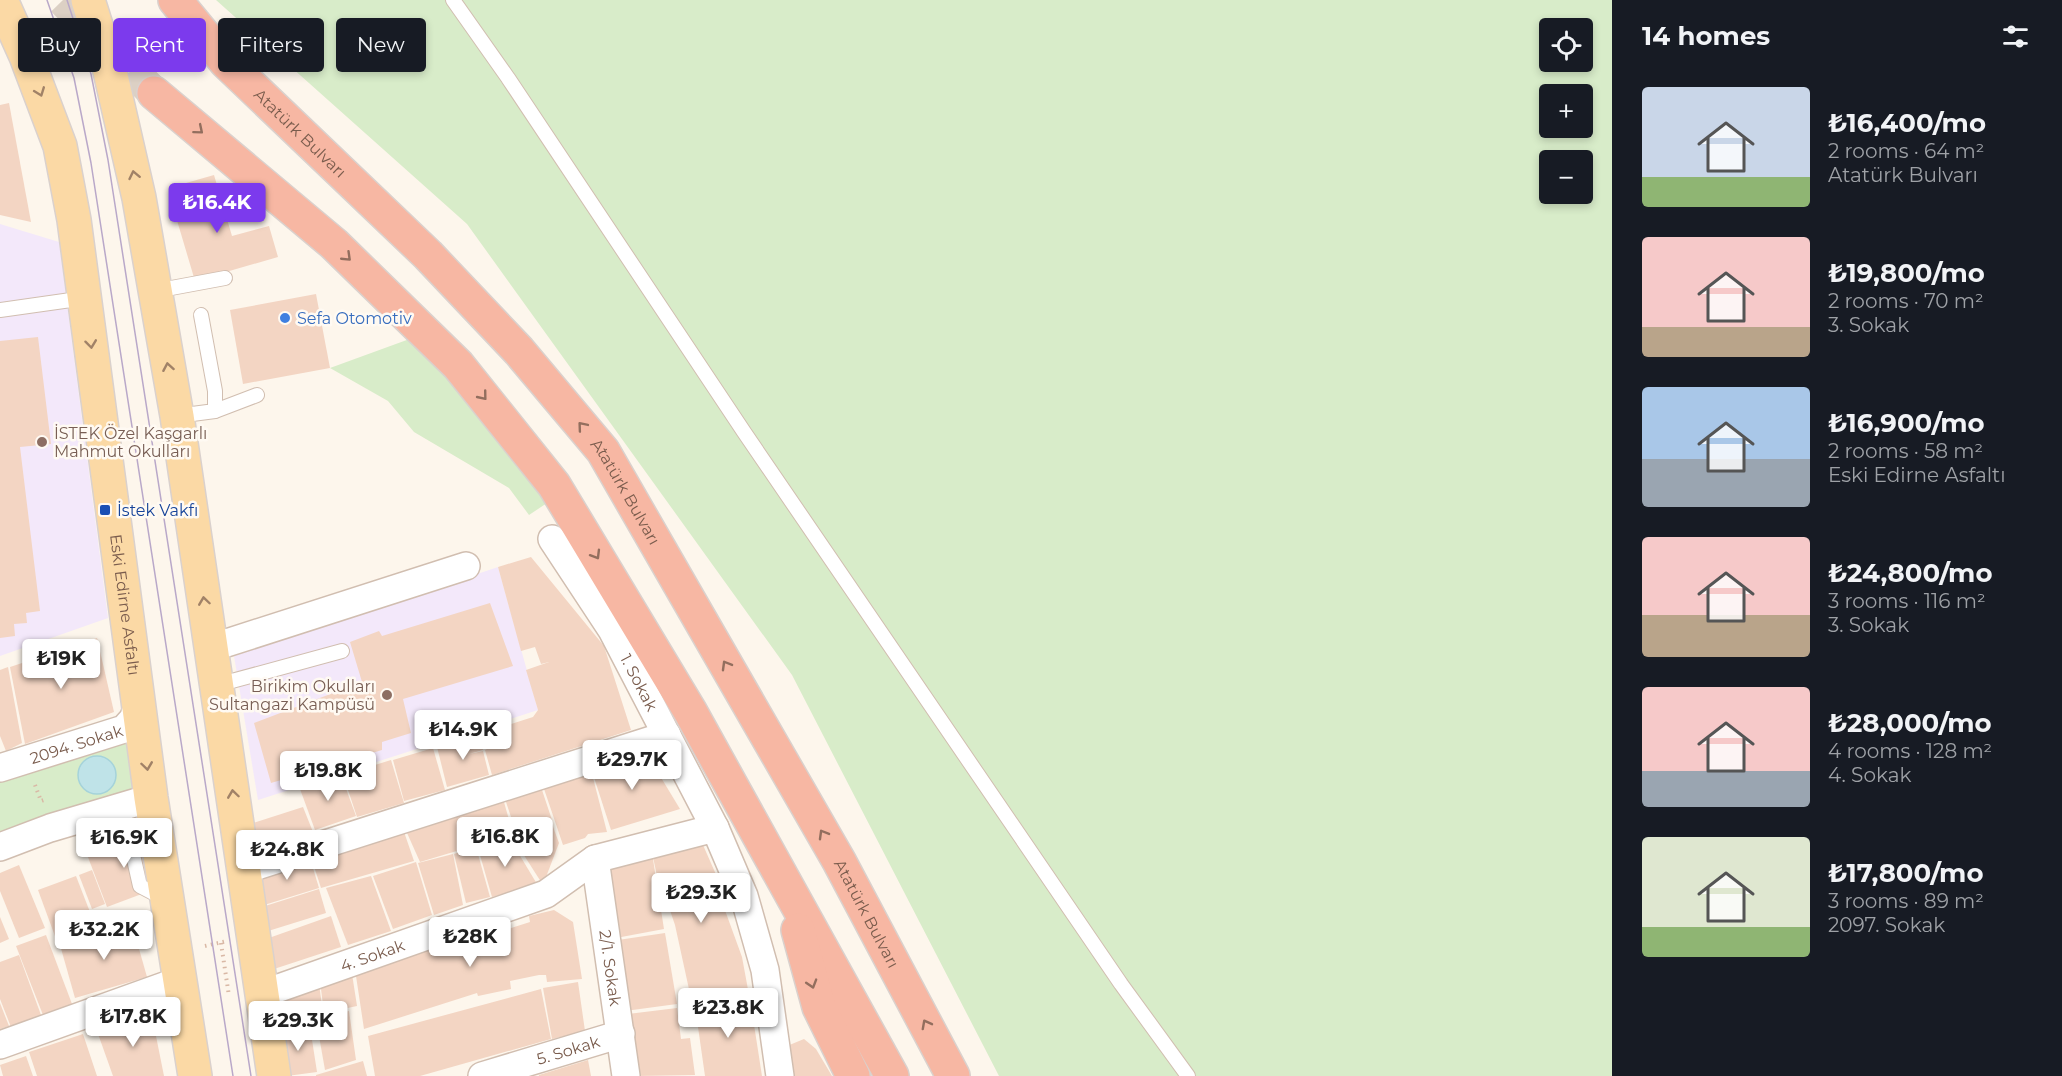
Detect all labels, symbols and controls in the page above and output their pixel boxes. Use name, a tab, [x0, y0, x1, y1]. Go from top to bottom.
chip: Buy	[18, 18, 101, 72]
chip: Rent	[113, 18, 206, 72]
chip: Filters	[218, 18, 324, 72]
chip: New	[336, 18, 426, 72]
map controls	[1539, 18, 1593, 204]
button: locate	[1539, 18, 1593, 72]
text: 14 homes	[1642, 20, 1770, 52]
icon: filters	[1999, 20, 2032, 53]
button: +	[1539, 84, 1593, 138]
street label: Atatürk Bulvarı	[250, 85, 350, 182]
one-way arrow	[33, 86, 45, 97]
text: ₺16,400/mo	[1828, 107, 1986, 139]
icon: home	[1690, 111, 1762, 183]
one-way arrow	[192, 123, 203, 134]
text: 2 rooms · 64 m²	[1828, 139, 1984, 163]
button: −	[1539, 150, 1593, 204]
text: Atatürk Bulvarı	[1828, 163, 1978, 187]
one-way arrow	[128, 170, 141, 180]
pin: ₺16.4K	[168, 183, 266, 234]
text: ₺16.4K	[183, 190, 251, 214]
one-way arrow	[340, 249, 351, 260]
text: ₺19,800/mo	[1828, 257, 1985, 289]
icon: home	[1690, 261, 1762, 333]
text: 2 rooms · 70 m²	[1828, 289, 1984, 313]
place label: Sefa Otomotiv	[297, 309, 412, 328]
marker: Sefa Otomotiv	[278, 311, 292, 325]
text: 3. Sokak	[1828, 313, 1909, 337]
one-way arrow	[84, 340, 96, 349]
one-way arrow	[162, 362, 175, 372]
one-way arrow	[475, 390, 486, 401]
text: ₺16,900/mo	[1828, 407, 1985, 439]
icon: home	[1690, 411, 1762, 483]
one-way arrow	[579, 422, 590, 433]
place label: İSTEK Özel Kaşgarlı Mahmut Okulları	[54, 423, 207, 461]
marker: İSTEK Özel Kaşgarlı Mahmut Okulları	[35, 435, 49, 449]
street label: Atatürk Bulvarı	[587, 435, 664, 548]
text: 2 rooms · 58 m²	[1828, 439, 1983, 463]
text: Eski Edirne Asfaltı	[1828, 463, 2006, 487]
place label: İstek Vakfı	[117, 501, 198, 520]
marker: İstek Vakfı	[98, 503, 112, 517]
street label: Eski Edirne Asfaltı	[106, 533, 144, 677]
one-way arrow	[589, 549, 600, 559]
text: ₺24,800/mo	[1828, 557, 1993, 589]
icon: home	[1690, 561, 1762, 633]
text: 3 rooms · 116 m²	[1828, 589, 1986, 613]
one-way arrow	[199, 597, 211, 606]
text: 3. Sokak	[1828, 613, 1909, 637]
pin: ₺19K	[25, 639, 97, 690]
text: ₺19K	[36, 646, 86, 670]
street label: 1. Sokak	[616, 651, 662, 715]
one-way arrow	[722, 661, 733, 671]
place label: Birikim Okulları Sultangazi Kampüsü	[209, 677, 375, 714]
marker: Birikim Okulları Sultangazi Kampüsü	[380, 688, 394, 702]
text: ₺28,000/mo	[1828, 707, 1992, 739]
pin: ₺14.9K	[414, 710, 512, 761]
icon: home	[1690, 711, 1762, 783]
text: ₺14.9K	[428, 717, 498, 741]
street label: 2094. Sokak	[28, 721, 126, 768]
text: 4 rooms · 128 m²	[1828, 739, 1992, 763]
pin: ₺29.7K	[583, 740, 681, 791]
text: ₺29.7K	[596, 747, 668, 771]
pin: ₺19.8K	[279, 751, 377, 802]
text: ₺19.8K	[294, 758, 362, 782]
one-way arrow	[140, 762, 152, 771]
text: 4. Sokak	[1828, 763, 1911, 787]
one-way arrow	[227, 790, 239, 799]
pin: ₺16.8K	[456, 817, 554, 868]
pin: ₺16.9K	[75, 818, 173, 869]
text: ₺16.8K	[471, 824, 539, 848]
text: ₺16.9K	[90, 825, 158, 849]
pin: ₺24.8K	[238, 830, 336, 881]
one-way arrow	[819, 830, 831, 840]
text: ₺24.8K	[250, 837, 324, 861]
street label: Atatürk Bulvarı	[830, 856, 903, 971]
text: ₺17,800/mo	[1828, 857, 1984, 889]
icon: home	[1690, 861, 1762, 933]
pin: ₺29.3K	[652, 873, 750, 924]
text: ₺29.3K	[666, 880, 737, 904]
text: 3 rooms · 89 m²	[1828, 889, 1984, 913]
pin: ₺32.2K	[55, 910, 153, 961]
text: 2097. Sokak	[1828, 913, 1945, 937]
text: ₺32.2K	[69, 917, 139, 941]
pin: ₺28K	[434, 917, 506, 968]
text: ₺28K	[443, 924, 497, 948]
street label: 2/1. Sokak	[595, 929, 625, 1008]
street label: 4. Sokak	[338, 935, 408, 976]
one-way arrow	[805, 978, 817, 989]
pin: ₺23.8K	[679, 988, 777, 1039]
text: ₺23.8K	[692, 995, 764, 1019]
pin: ₺17.8K	[84, 997, 182, 1048]
pin: ₺29.3K	[249, 1001, 347, 1052]
text: ₺17.8K	[100, 1004, 166, 1028]
text: ₺29.3K	[263, 1008, 334, 1032]
one-way arrow	[922, 1020, 933, 1031]
street label: 5. Sokak	[534, 1032, 603, 1069]

